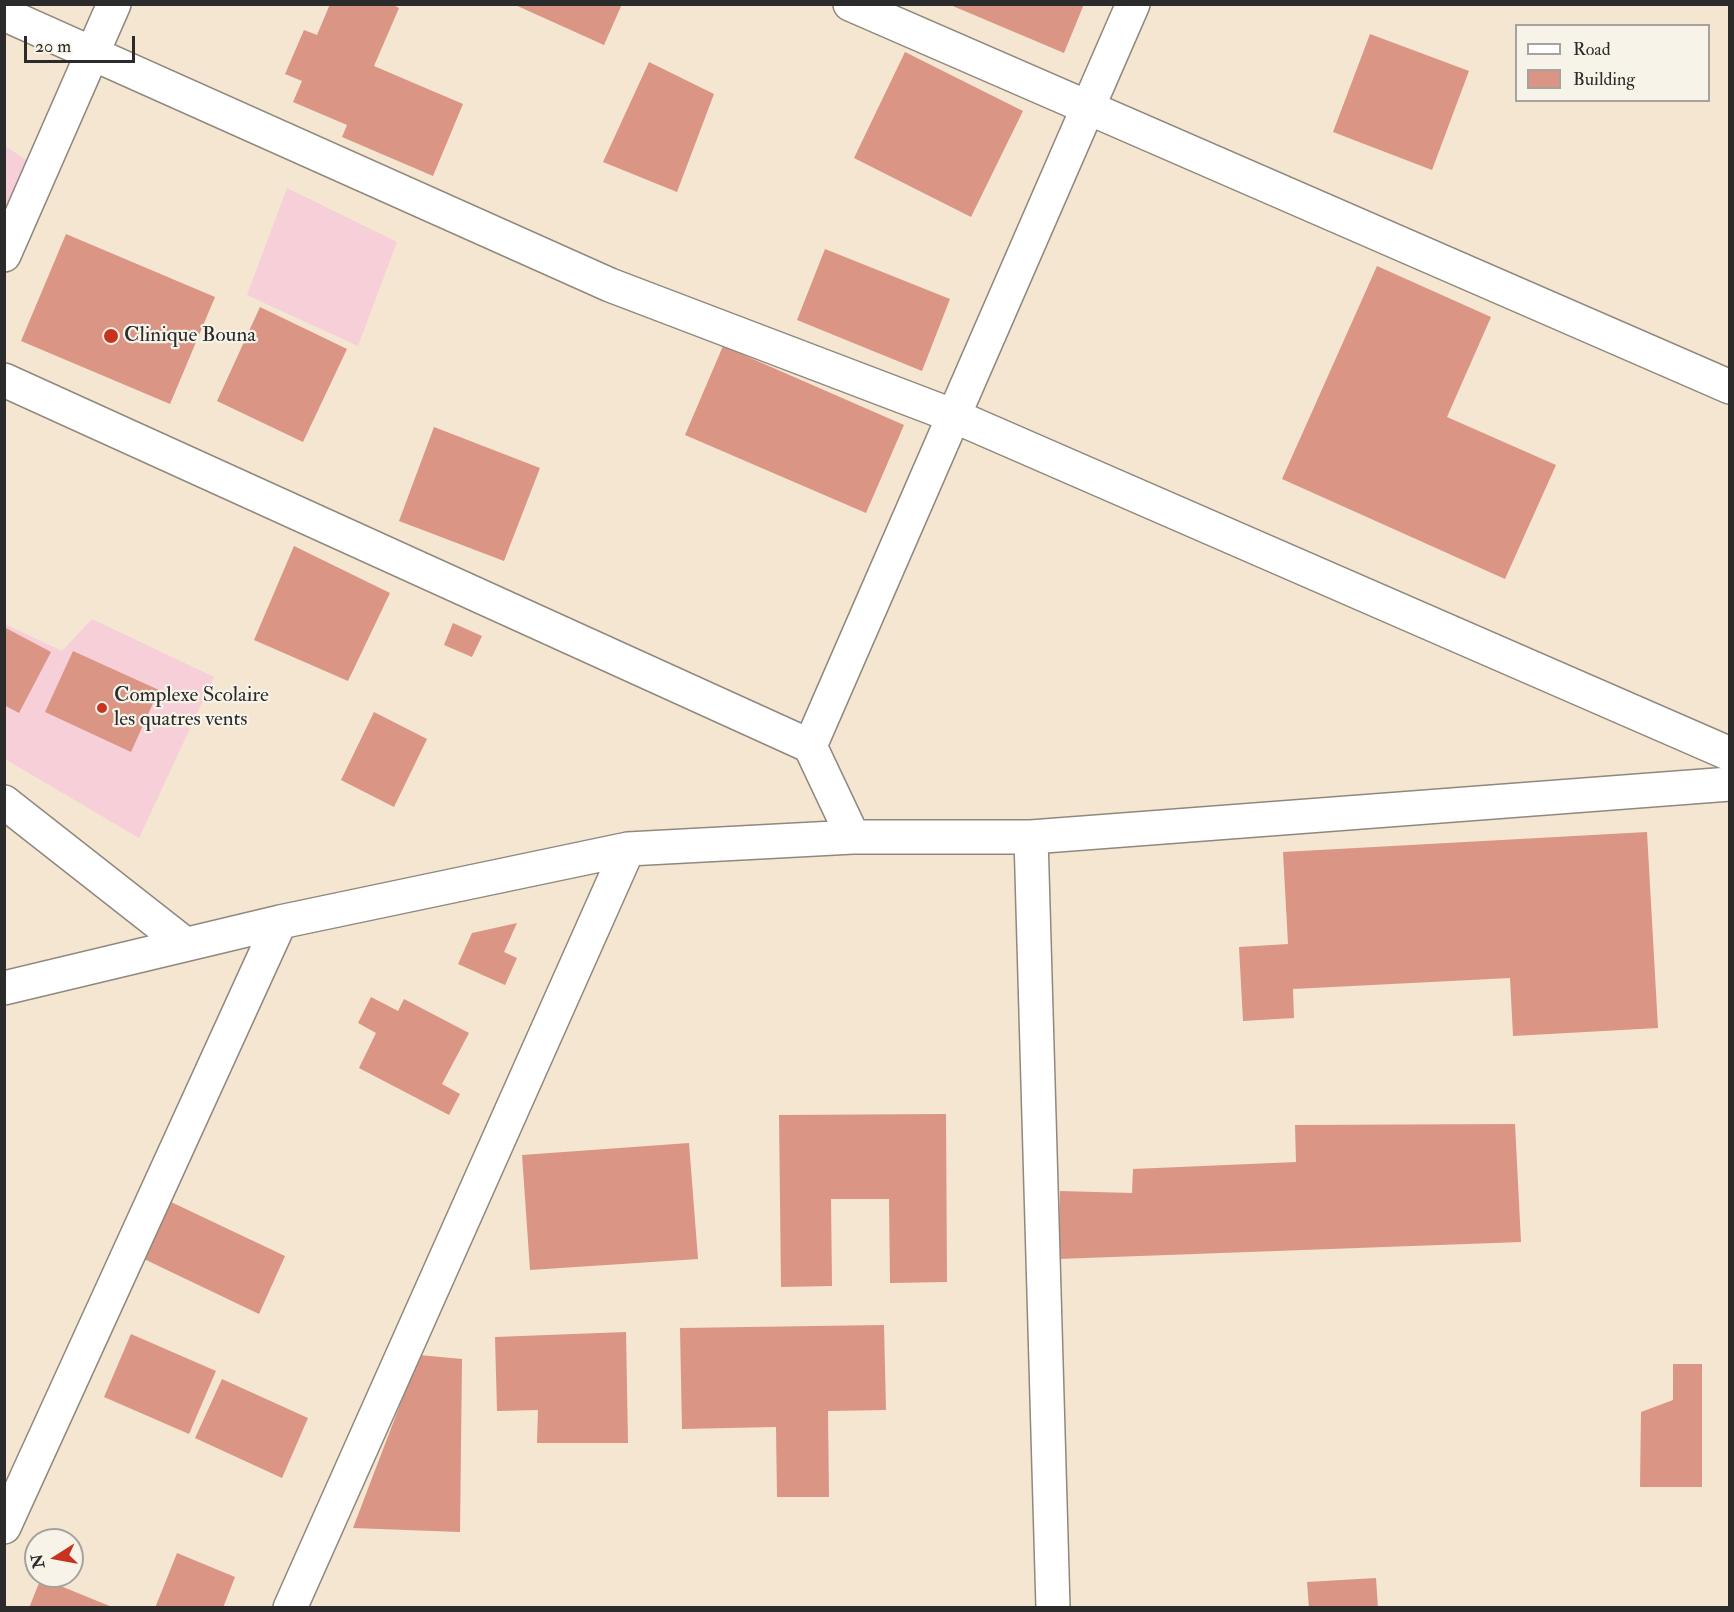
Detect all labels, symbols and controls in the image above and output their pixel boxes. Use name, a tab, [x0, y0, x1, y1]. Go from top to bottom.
scale bar	[27, 24, 138, 62]
legend	[1515, 24, 1710, 102]
text: 20 m	[35, 35, 71, 58]
text: Road	[1573, 38, 1611, 61]
text: Building	[1573, 68, 1635, 91]
place label: Clinique Bouna	[124, 323, 256, 349]
marker: Clinique Bouna	[102, 327, 120, 345]
place label: Complexe Scolaire les quatres vents	[114, 683, 269, 733]
marker: Complexe Scolaire les quatres vents	[95, 701, 109, 715]
north arrow	[24, 1528, 84, 1588]
text: N	[27, 1552, 49, 1570]

